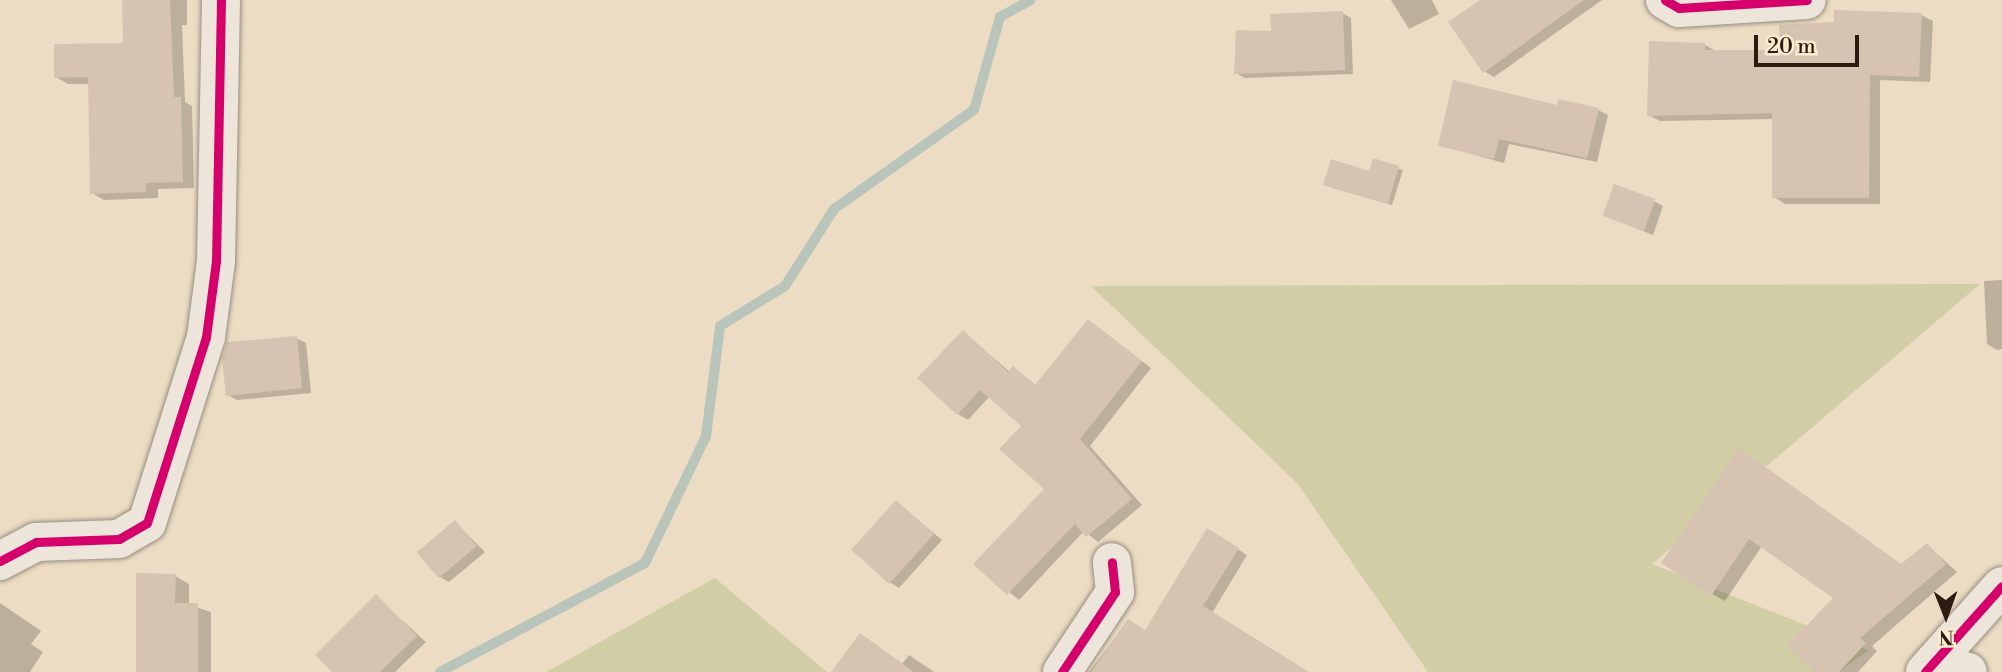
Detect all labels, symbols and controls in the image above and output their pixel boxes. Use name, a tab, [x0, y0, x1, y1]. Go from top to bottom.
scale bar	[1757, 21, 1862, 65]
text: 20 m	[1767, 34, 1816, 60]
north arrow	[1911, 581, 1981, 651]
text: N	[1939, 625, 1954, 649]

